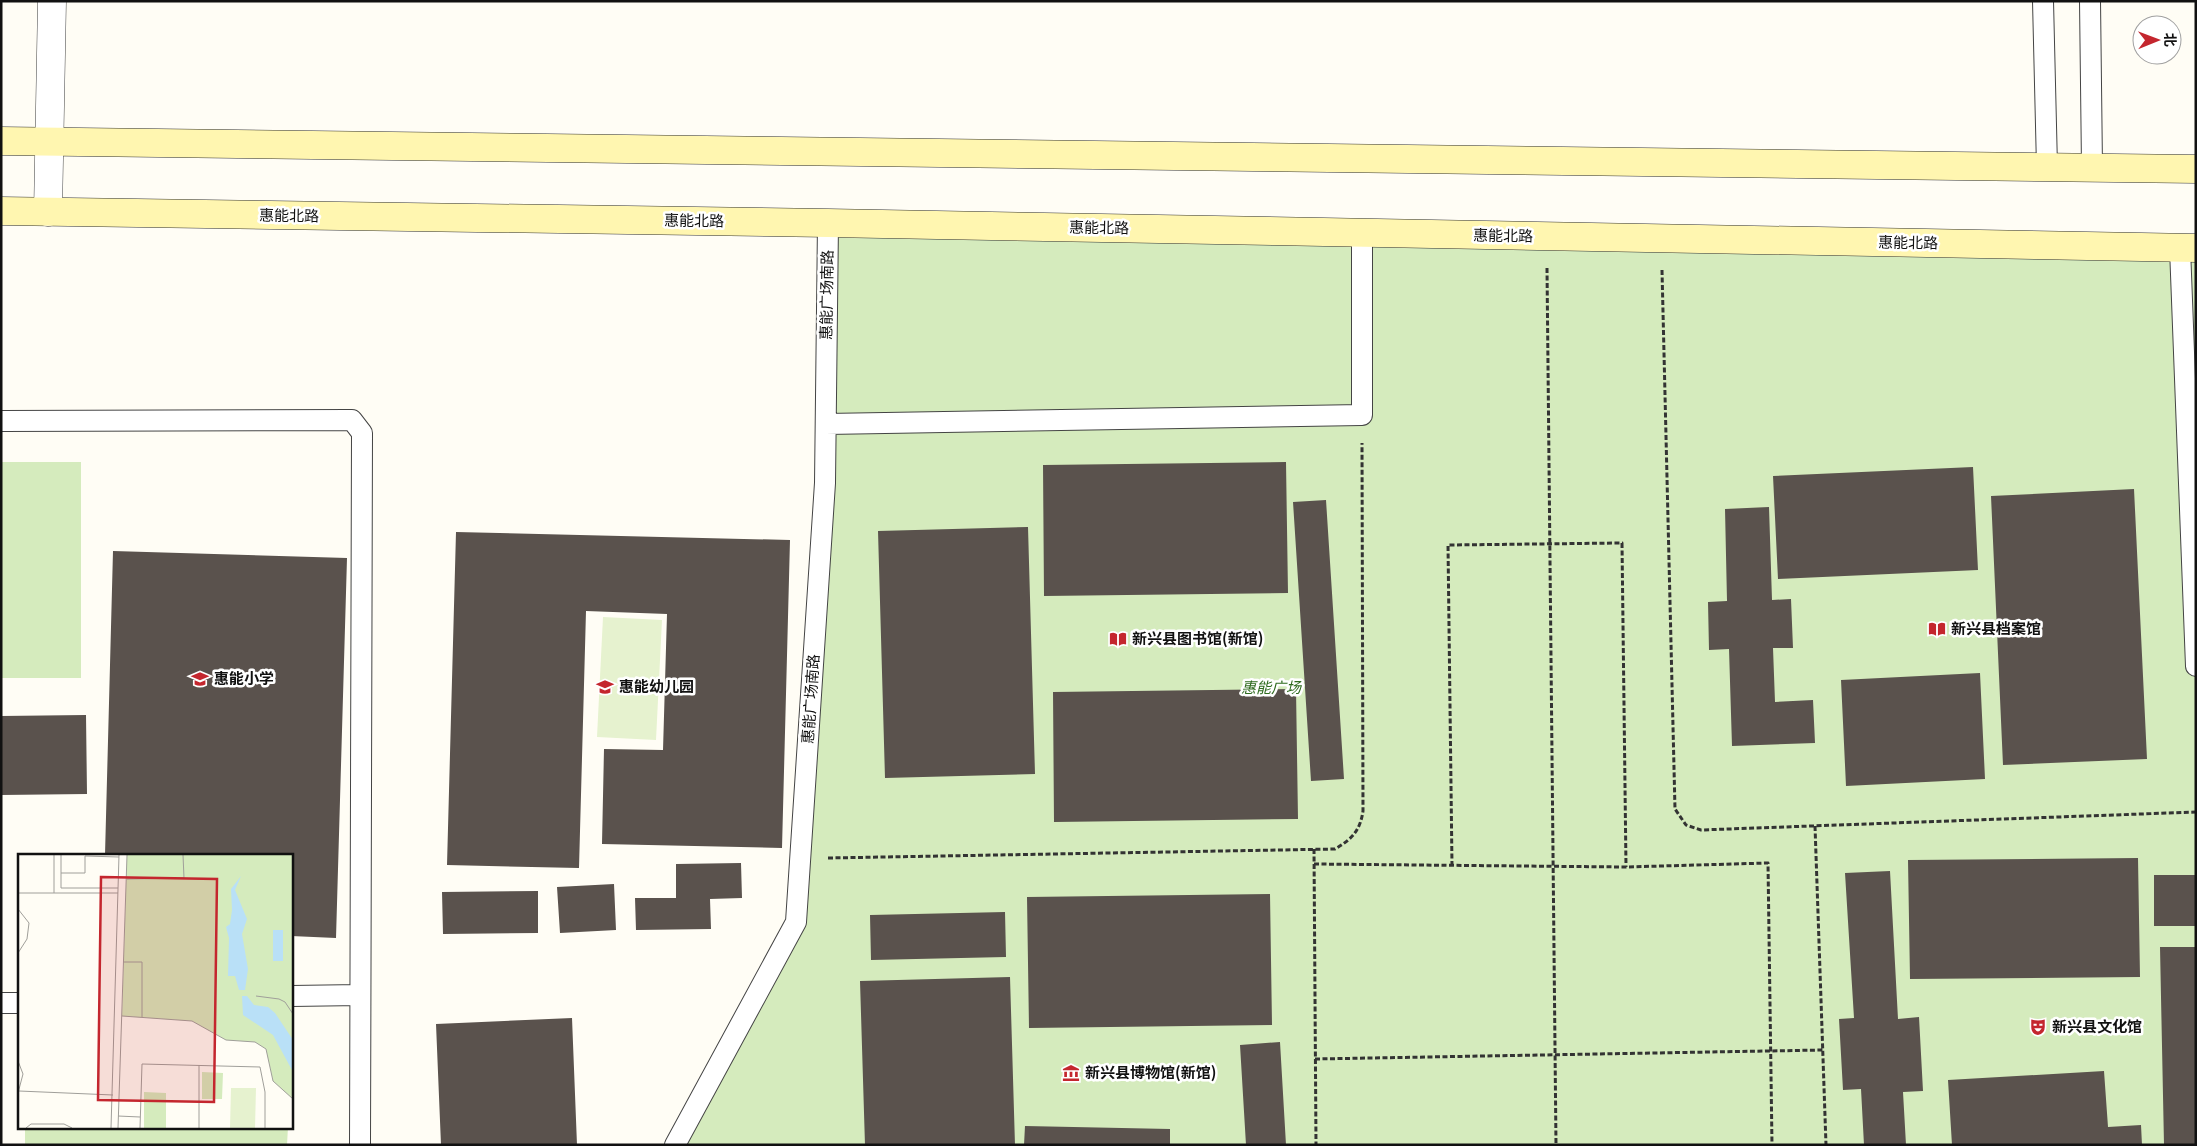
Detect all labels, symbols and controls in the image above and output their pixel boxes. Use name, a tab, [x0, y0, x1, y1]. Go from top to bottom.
north arrow	[2132, 15, 2182, 65]
text: 北	[2161, 33, 2181, 47]
street label: 惠能北路	[259, 203, 319, 226]
street label: 惠能北路	[664, 208, 724, 231]
street label: 惠能北路	[1069, 215, 1129, 238]
street label: 惠能北路	[1473, 223, 1533, 246]
street label: 惠能北路	[1878, 230, 1938, 253]
street label: 惠能广场南路	[814, 250, 837, 340]
place label: 新兴县档案馆	[1951, 617, 2041, 638]
library icon: 新兴县档案馆	[1927, 619, 1947, 639]
place label: 新兴县图书馆(新馆)	[1132, 627, 1263, 648]
library icon: 新兴县图书馆(新馆)	[1108, 629, 1128, 649]
street label: 惠能广场南路	[796, 653, 823, 745]
place label: 惠能小学	[214, 667, 274, 688]
school or university icon: 惠能小学	[190, 669, 210, 689]
place label: 惠能幼儿园	[619, 675, 694, 696]
park label: 惠能广场	[1241, 676, 1303, 697]
school or university icon: 惠能幼儿园	[595, 677, 615, 697]
inset map	[18, 854, 292, 1128]
place label: 新兴县文化馆	[2052, 1015, 2142, 1036]
theatre icon: 新兴县文化馆	[2028, 1017, 2048, 1037]
place label: 新兴县博物馆(新馆)	[1085, 1061, 1216, 1082]
museum icon: 新兴县博物馆(新馆)	[1061, 1063, 1081, 1083]

